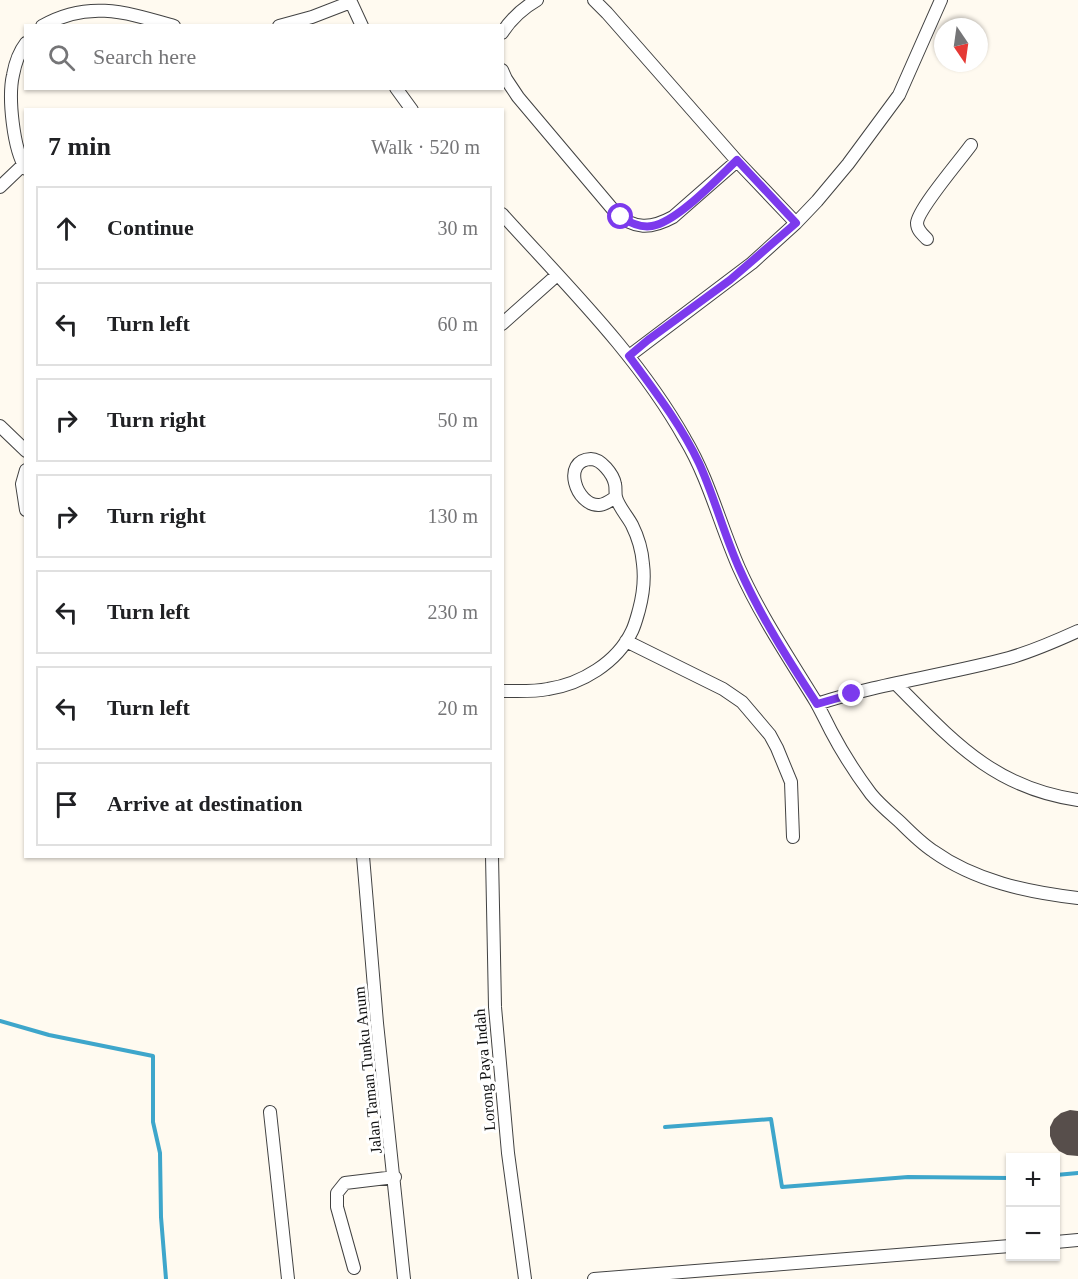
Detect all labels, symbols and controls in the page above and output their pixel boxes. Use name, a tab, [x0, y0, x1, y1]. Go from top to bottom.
north arrow	[934, 18, 988, 72]
search box	[24, 24, 504, 90]
icon: search	[45, 41, 78, 74]
text: Search here	[93, 44, 196, 69]
text: 7 min	[48, 132, 111, 161]
text: Walk · 520 m	[371, 136, 480, 158]
route start	[607, 203, 633, 229]
icon: ahead	[50, 212, 83, 245]
text: Continue	[107, 215, 194, 240]
text: 30 m	[437, 217, 478, 239]
icon: left	[50, 308, 83, 341]
text: Turn left	[107, 311, 190, 336]
text: 60 m	[437, 313, 478, 335]
icon: right	[50, 404, 83, 437]
text: Turn right	[107, 407, 206, 432]
text: 50 m	[437, 409, 478, 431]
icon: right	[50, 500, 83, 533]
text: Turn right	[107, 503, 206, 528]
text: 130 m	[427, 505, 478, 527]
icon: left	[50, 596, 83, 629]
text: Turn left	[107, 599, 190, 624]
text: 230 m	[427, 601, 478, 623]
route end	[838, 680, 864, 706]
icon: left	[50, 692, 83, 725]
text: Turn left	[107, 695, 190, 720]
text: 20 m	[437, 697, 478, 719]
icon: arrive	[50, 788, 83, 821]
text: Arrive at destination	[107, 791, 303, 816]
street label: Jalan Taman Tunku Anum	[350, 985, 385, 1154]
street label: Lorong Paya Indah	[471, 1008, 499, 1132]
map controls	[1006, 1153, 1060, 1261]
button: +	[1006, 1153, 1060, 1207]
button: −	[1006, 1207, 1060, 1261]

